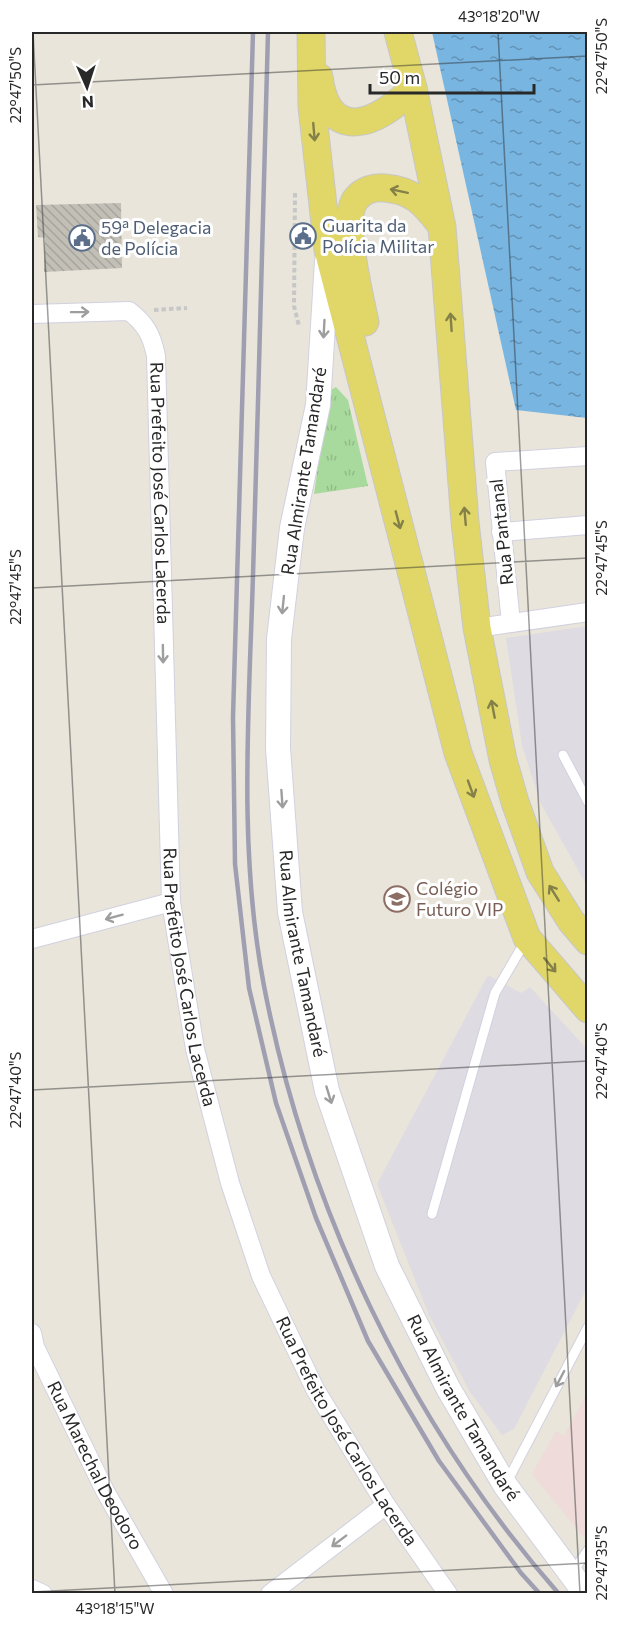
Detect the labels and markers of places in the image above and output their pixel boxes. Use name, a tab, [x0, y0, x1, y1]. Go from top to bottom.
place label: Guarita da Polícia Militar	[322, 214, 434, 257]
place label: 59ª Delegacia de Polícia	[101, 216, 211, 259]
public building icon: Guarita da Polícia Militar	[288, 221, 318, 251]
public building icon: 59ª Delegacia de Polícia	[67, 223, 97, 253]
place label: Colégio Futuro VIP	[416, 877, 503, 920]
school or university icon: Colégio Futuro VIP	[382, 884, 412, 914]

